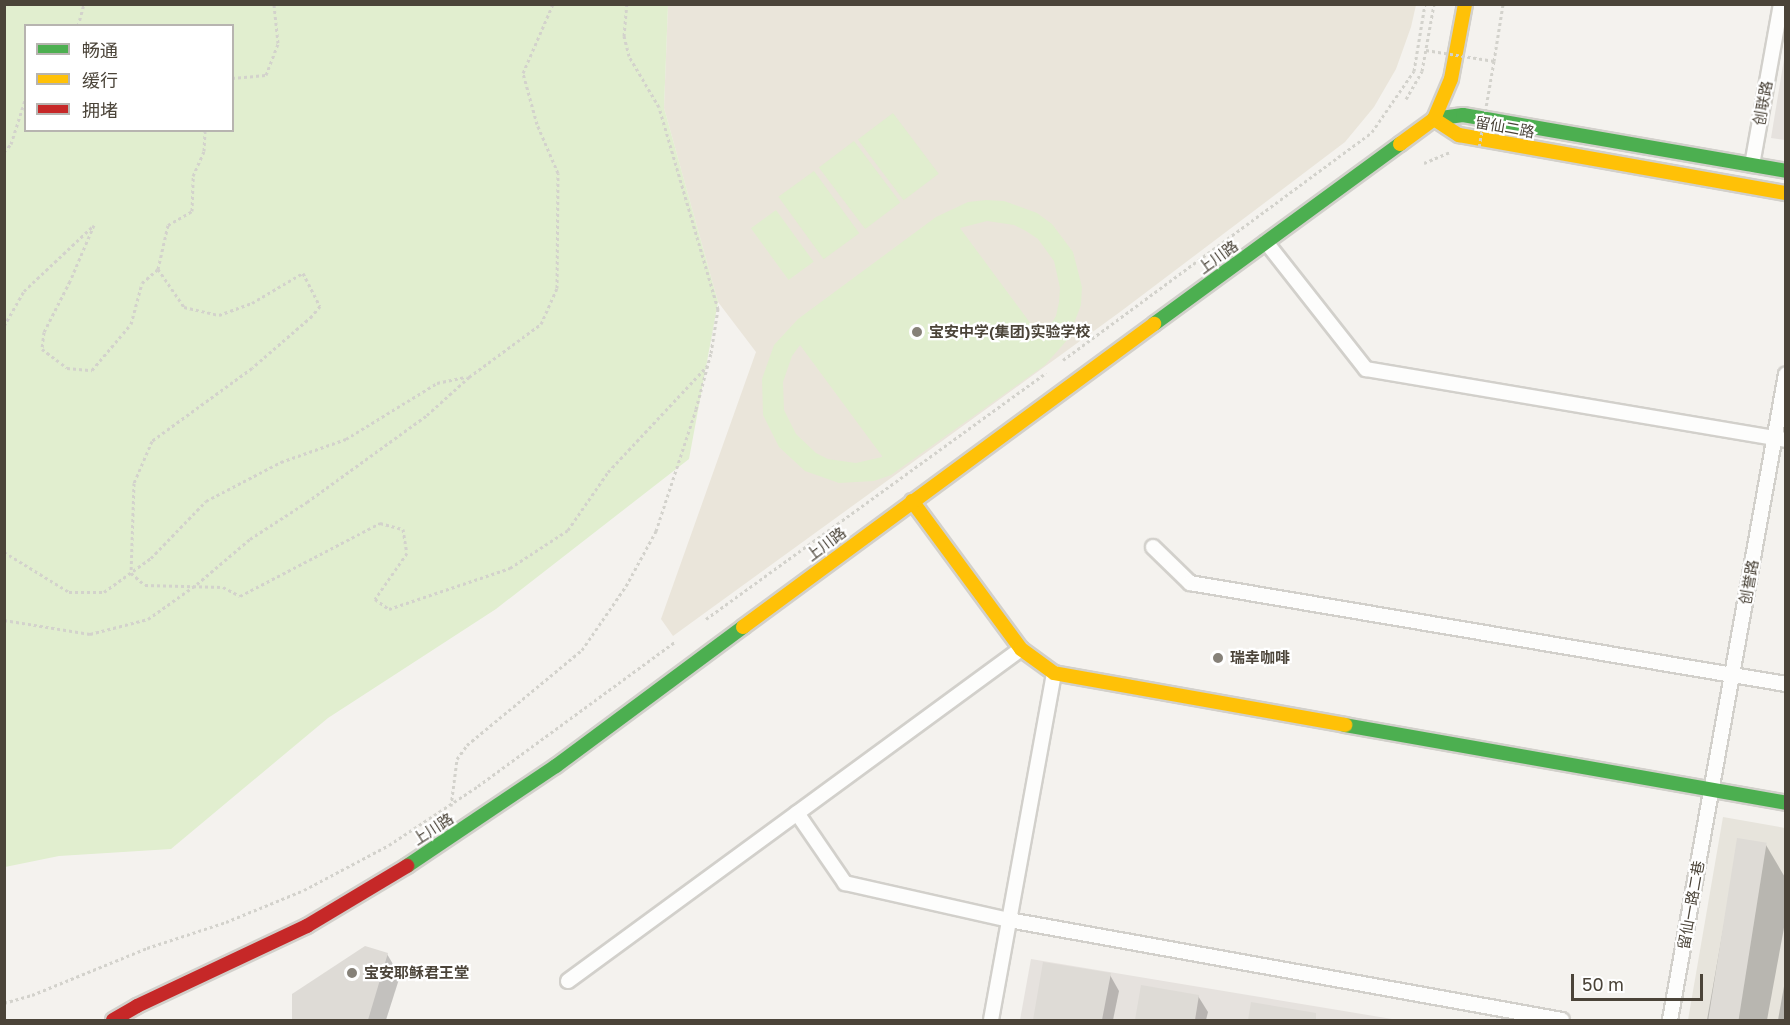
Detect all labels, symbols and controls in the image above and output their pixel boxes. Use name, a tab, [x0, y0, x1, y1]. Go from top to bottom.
legend	[24, 24, 234, 132]
text: 畅通	[82, 39, 118, 61]
text: 缓行	[82, 69, 118, 91]
street label: 创联路	[1750, 79, 1776, 127]
text: 拥堵	[82, 99, 118, 121]
street label: 留仙二路	[1474, 113, 1536, 141]
street label: 上川路	[1195, 236, 1241, 278]
place label: 宝安中学(集团)实验学校	[929, 323, 1090, 341]
marker: 宝安中学(集团)实验学校	[910, 325, 924, 339]
street label: 上川路	[803, 523, 849, 565]
street label: 创誉路	[1736, 558, 1762, 606]
place label: 瑞幸咖啡	[1230, 649, 1290, 667]
marker: 瑞幸咖啡	[1211, 651, 1225, 665]
street label: 上川路	[409, 809, 457, 849]
street label: 留仙一路二巷	[1674, 859, 1708, 951]
scale bar	[1574, 962, 1706, 1000]
place label: 宝安耶稣君王堂	[364, 964, 469, 982]
marker: 宝安耶稣君王堂	[345, 966, 359, 980]
text: 50 m	[1582, 973, 1624, 995]

